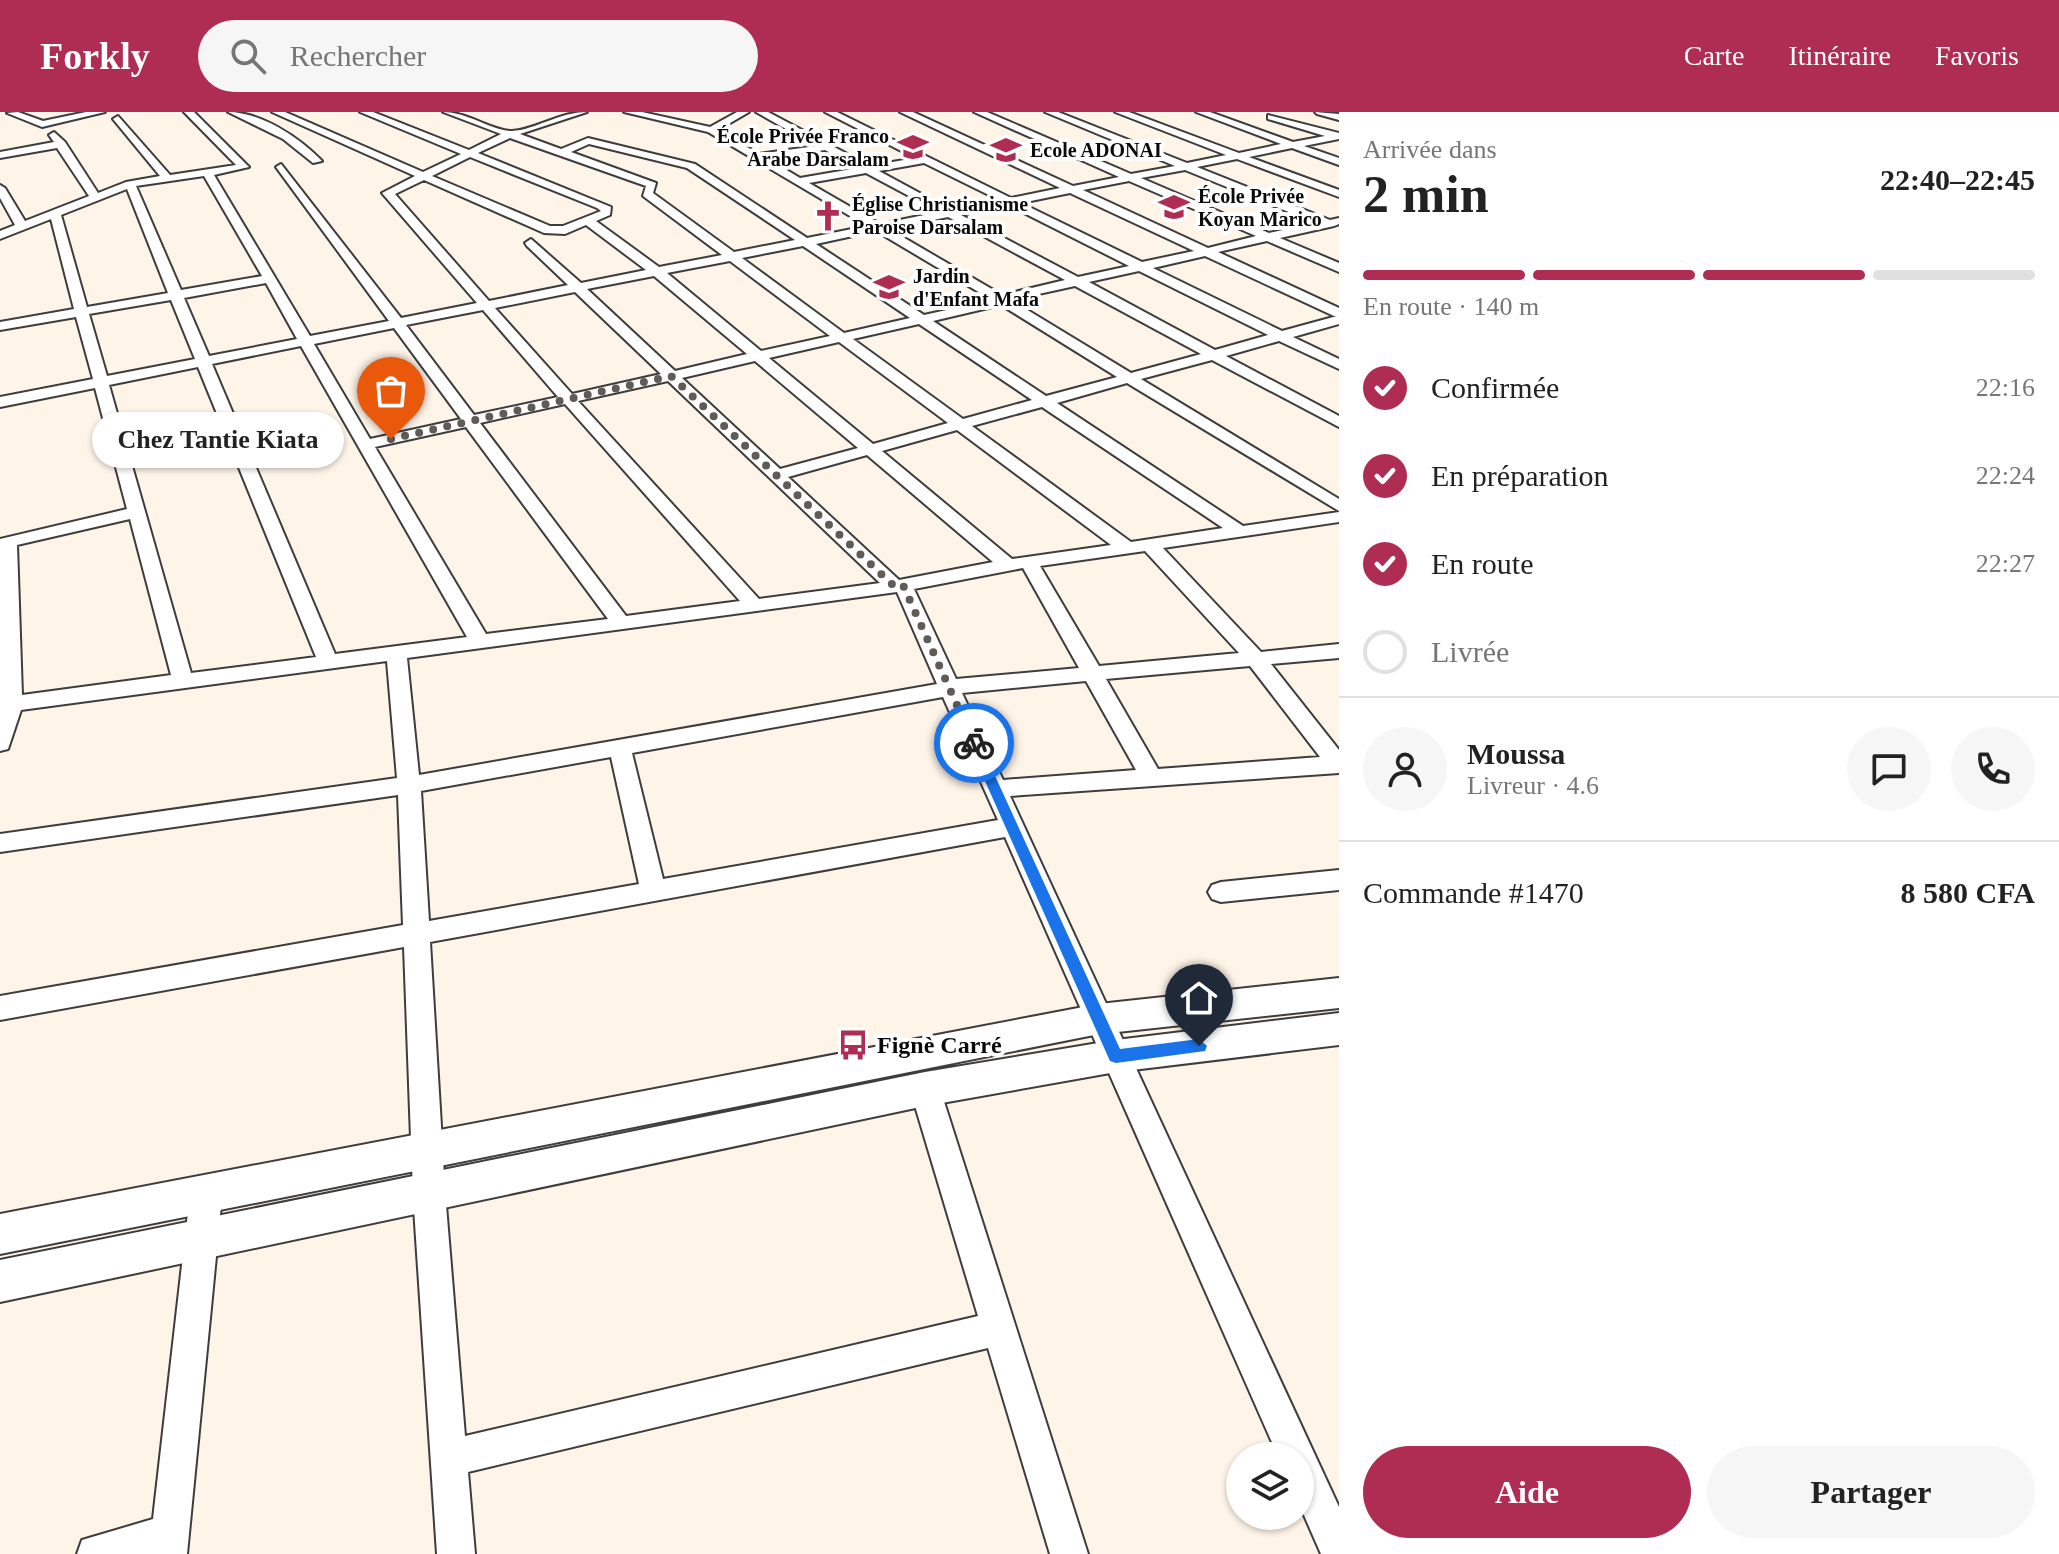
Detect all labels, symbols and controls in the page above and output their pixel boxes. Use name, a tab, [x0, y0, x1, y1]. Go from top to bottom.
search box	[198, 20, 758, 92]
icon: search	[226, 34, 270, 78]
text: Forkly	[40, 35, 150, 77]
text: Rechercher	[290, 39, 426, 72]
text: Carte	[1684, 40, 1744, 71]
text: Itinéraire	[1788, 40, 1891, 71]
text: Favoris	[1935, 40, 2019, 71]
place label: École Privée Franco Arabe Darsalam	[717, 125, 889, 170]
school or university icon: École Privée Franco Arabe Darsalam	[896, 130, 930, 164]
school or university icon: Ecole ADONAI	[989, 133, 1023, 167]
text: Arrivée dans	[1363, 135, 1497, 164]
place label: Ecole ADONAI	[1030, 139, 1162, 161]
text: 22:40–22:45	[1880, 163, 2035, 196]
text: 2 min	[1363, 166, 1489, 223]
place label: École Privée Koyan Marico	[1198, 185, 1322, 231]
school or university icon: École Privée Koyan Marico	[1157, 190, 1191, 224]
place label: Église Christianisme Paroise Darsalam	[852, 193, 1028, 238]
church icon: Église Christianisme Paroise Darsalam	[811, 199, 845, 233]
place label: Jardin d'Enfant Mafa	[913, 265, 1039, 310]
school or university icon: Jardin d'Enfant Mafa	[872, 270, 906, 304]
text: En route · 140 m	[1363, 292, 1539, 321]
pin	[357, 357, 425, 439]
icon: check	[1363, 366, 1407, 410]
icon: bag	[369, 369, 413, 413]
text: Confirmée	[1431, 371, 1559, 404]
text: 22:16	[1976, 373, 2035, 402]
callout: Chez Tantie Kiata	[91, 411, 343, 467]
text: Chez Tantie Kiata	[118, 425, 318, 454]
icon: check	[1363, 454, 1407, 498]
text: En préparation	[1431, 459, 1608, 492]
text: 22:24	[1976, 461, 2035, 490]
icon: check	[1363, 542, 1407, 586]
text: En route	[1431, 547, 1533, 580]
text: 22:27	[1976, 549, 2035, 578]
text: Livrée	[1431, 635, 1509, 668]
courier	[934, 703, 1014, 783]
icon: bike	[952, 721, 996, 765]
button: person	[1363, 727, 1447, 811]
button: chat	[1847, 727, 1931, 811]
button: phone	[1951, 727, 2035, 811]
text: Moussa	[1467, 737, 1565, 770]
text: Livreur · 4.6	[1467, 771, 1599, 800]
text: Commande #1470	[1363, 876, 1584, 909]
text: 8 580 CFA	[1901, 876, 2035, 909]
pin	[1165, 964, 1233, 1046]
icon: home	[1177, 976, 1221, 1020]
bus stop icon: Fignè Carré	[836, 1028, 870, 1062]
place label: Fignè Carré	[877, 1032, 1002, 1058]
map controls	[1226, 1442, 1314, 1530]
button: layers	[1226, 1442, 1314, 1530]
button: Aide	[1363, 1446, 1691, 1538]
button: Partager	[1707, 1446, 2035, 1538]

